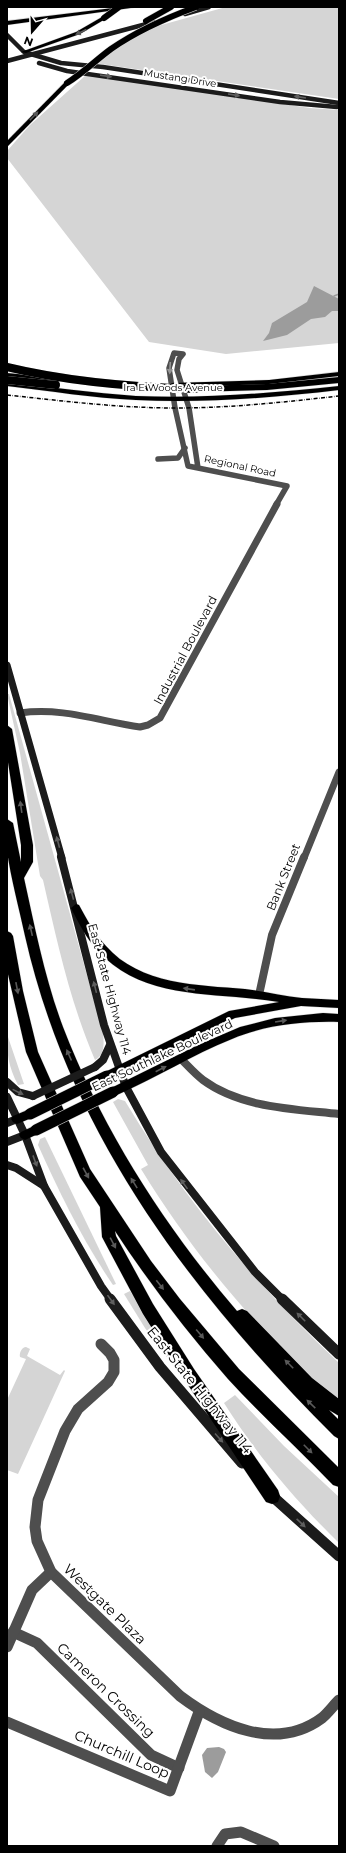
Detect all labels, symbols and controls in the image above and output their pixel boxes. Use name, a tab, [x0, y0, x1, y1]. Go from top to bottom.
north arrow	[12, 12, 52, 52]
one-way arrow	[76, 29, 87, 35]
text: N	[22, 33, 35, 49]
street label: Mustang Drive	[143, 66, 217, 90]
one-way arrow	[100, 73, 112, 79]
one-way arrow	[228, 92, 240, 98]
one-way arrow	[294, 94, 307, 100]
one-way arrow	[29, 111, 39, 121]
one-way arrow	[166, 362, 173, 374]
street label: Ira E Woods Avenue	[123, 381, 223, 394]
street label: Regional Road	[203, 452, 277, 480]
street label: Industrial Boulevard	[150, 593, 220, 707]
one-way arrow	[18, 801, 24, 813]
one-way arrow	[55, 836, 61, 848]
street label: Bank Street	[263, 841, 303, 913]
one-way arrow	[69, 888, 75, 900]
street label: East State Highway 114	[85, 922, 135, 1057]
one-way arrow	[27, 924, 33, 936]
one-way arrow	[92, 981, 98, 993]
one-way arrow	[14, 982, 20, 994]
one-way arrow	[183, 986, 195, 992]
street label: East Southlake Boulevard	[89, 1016, 235, 1094]
one-way arrow	[275, 1018, 287, 1024]
one-way arrow	[65, 1048, 71, 1060]
one-way arrow	[155, 1066, 166, 1072]
one-way arrow	[12, 1089, 24, 1095]
one-way arrow	[32, 1155, 38, 1167]
one-way arrow	[82, 1167, 89, 1179]
one-way arrow	[131, 1177, 138, 1189]
one-way arrow	[180, 1178, 188, 1189]
one-way arrow	[109, 1237, 116, 1249]
one-way arrow	[156, 1280, 164, 1291]
one-way arrow	[107, 1294, 115, 1305]
one-way arrow	[296, 1312, 306, 1322]
street label: East State Highway 114	[143, 1323, 257, 1458]
one-way arrow	[195, 1329, 204, 1339]
one-way arrow	[284, 1359, 294, 1369]
one-way arrow	[306, 1399, 316, 1409]
one-way arrow	[215, 1433, 224, 1443]
one-way arrow	[303, 1444, 313, 1454]
one-way arrow	[296, 1518, 306, 1528]
street label: Westgate Plaza	[60, 1560, 150, 1648]
street label: Cameron Crossing	[53, 1639, 159, 1741]
street label: Churchill Loop	[72, 1726, 172, 1782]

